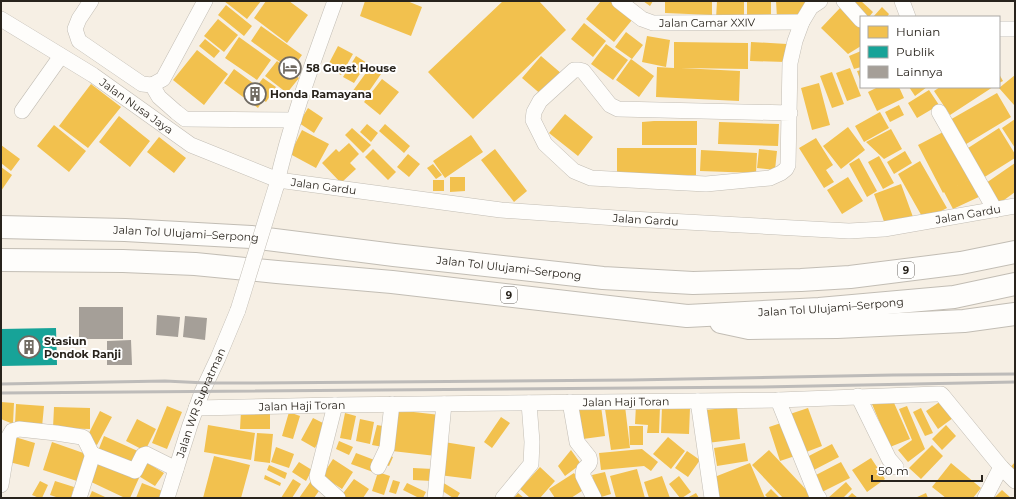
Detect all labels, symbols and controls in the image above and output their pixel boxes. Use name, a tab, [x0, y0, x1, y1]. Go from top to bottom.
street label: Jalan Camar XXIV	[658, 15, 756, 30]
legend	[860, 16, 1000, 88]
text: Hunian	[896, 24, 940, 39]
text: Publik	[896, 44, 935, 59]
hotel icon: 58 Guest House	[277, 55, 303, 81]
place label: 58 Guest House	[306, 61, 396, 75]
text: Lainnya	[896, 64, 943, 79]
street label: Jalan Nusa Jaya	[96, 74, 176, 137]
building icon: Honda Ramayana	[242, 81, 268, 107]
place label: Honda Ramayana	[270, 87, 372, 101]
street label: Jalan Gardu	[289, 175, 357, 197]
street label: Jalan Gardu	[933, 202, 1002, 227]
street label: Jalan Gardu	[611, 211, 679, 229]
street label: Jalan Tol Ulujami–Serpong	[112, 223, 260, 245]
street label: Jalan Tol Ulujami–Serpong	[435, 253, 582, 283]
road number: 9	[898, 262, 914, 278]
road number: 9	[501, 287, 517, 303]
street label: Jalan Tol Ulujami–Serpong	[757, 295, 904, 319]
building icon: Stasiun Pondok Ranji	[16, 334, 42, 360]
place label: Stasiun Pondok Ranji	[44, 334, 121, 361]
street label: Jalan WR Supratman	[173, 346, 228, 460]
street label: Jalan Haji Toran	[582, 394, 669, 409]
street label: Jalan Haji Toran	[257, 398, 345, 414]
scale bar	[872, 457, 982, 483]
text: 50 m	[878, 463, 909, 478]

